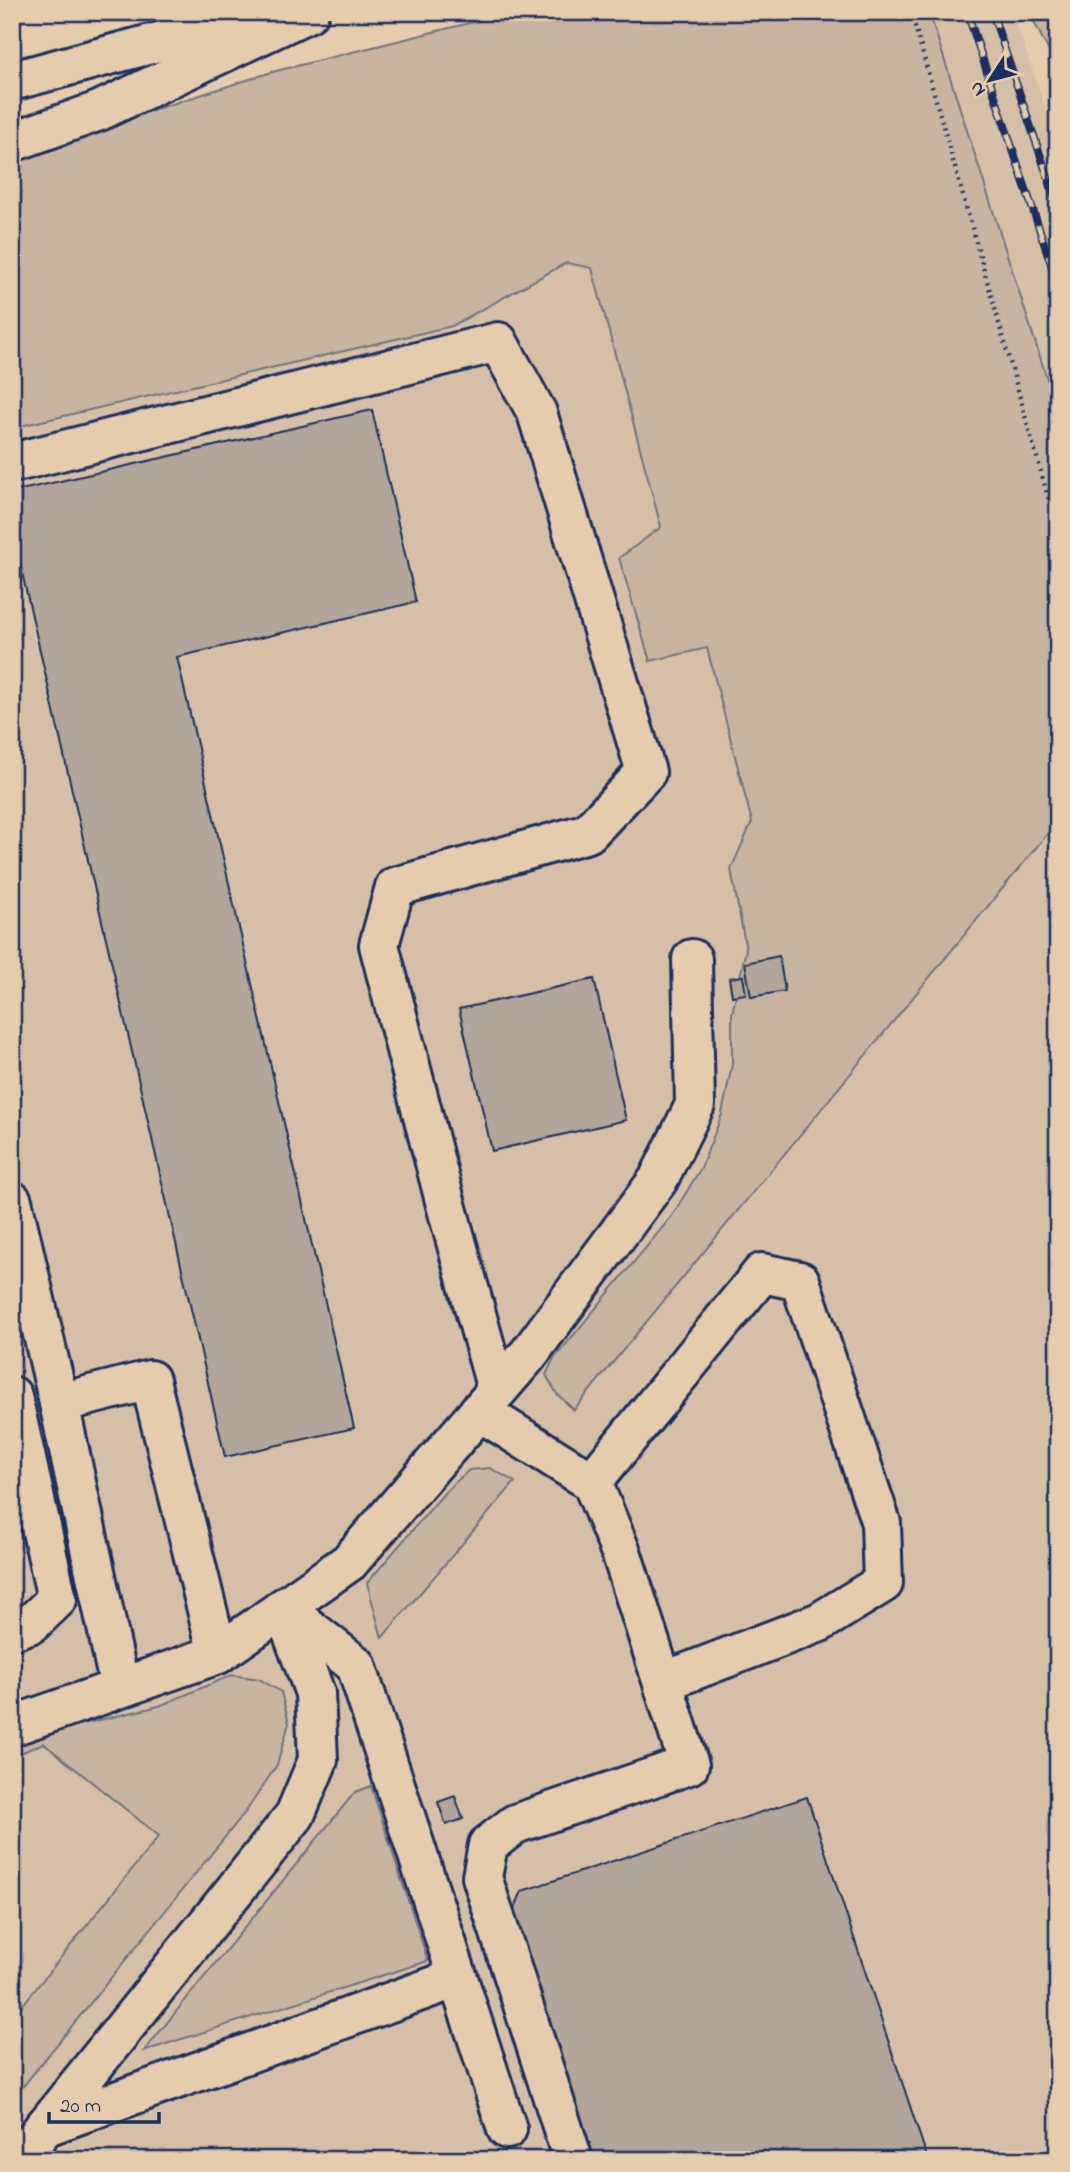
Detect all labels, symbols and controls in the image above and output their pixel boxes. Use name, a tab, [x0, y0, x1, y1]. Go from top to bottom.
north arrow	[954, 46, 1024, 116]
text: N	[963, 75, 993, 102]
scale bar	[49, 2081, 159, 2125]
text: 20 m	[60, 2092, 101, 2122]

